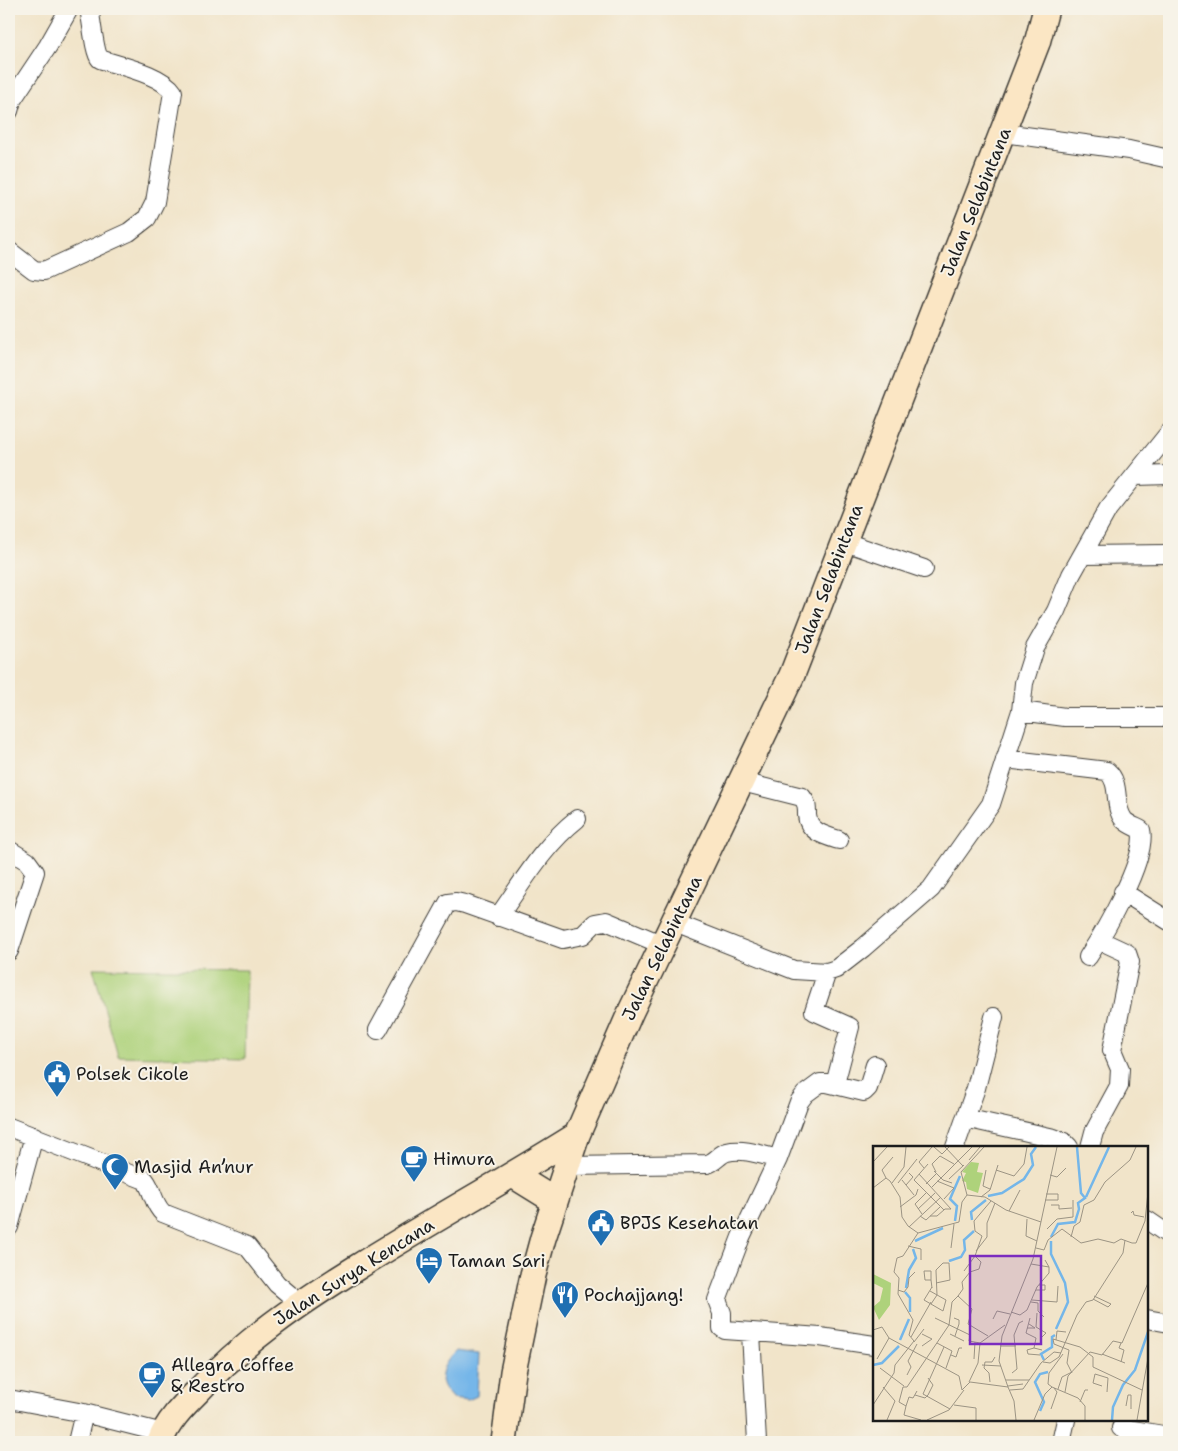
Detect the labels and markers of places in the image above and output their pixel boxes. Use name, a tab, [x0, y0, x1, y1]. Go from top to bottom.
public building icon: Polsek Cikole	[42, 1059, 72, 1098]
place label: Polsek Cikole	[76, 1062, 189, 1086]
cafe icon: Himura	[399, 1144, 429, 1183]
place label: Himura	[433, 1147, 495, 1171]
mosque icon: Masjid An’nur	[100, 1152, 130, 1191]
place label: Masjid An’nur	[134, 1155, 254, 1179]
public building icon: BPJS Kesehatan	[586, 1208, 616, 1247]
place label: BPJS Kesehatan	[620, 1211, 759, 1235]
hotel icon: Taman Sari	[414, 1246, 444, 1285]
place label: Taman Sari	[448, 1249, 546, 1273]
restaurant icon: Pochajjang!	[550, 1280, 580, 1319]
place label: Pochajjang!	[584, 1283, 683, 1307]
place label: Allegra Coffee & Restro	[171, 1353, 294, 1398]
cafe icon: Allegra Coffee & Restro	[137, 1360, 167, 1399]

